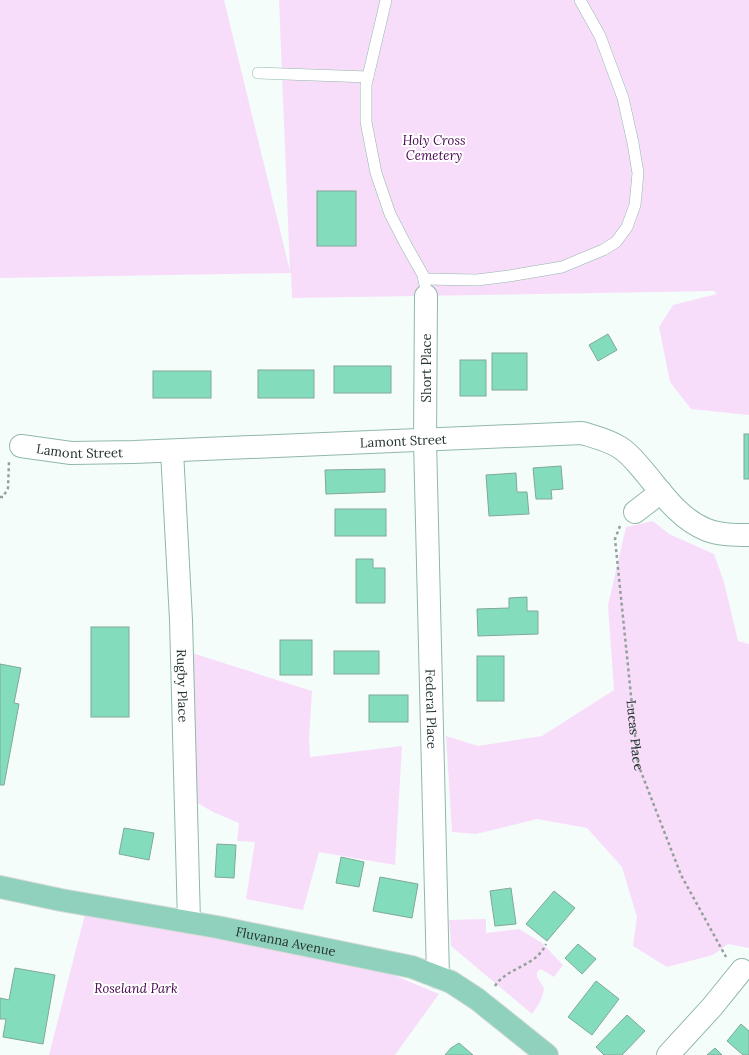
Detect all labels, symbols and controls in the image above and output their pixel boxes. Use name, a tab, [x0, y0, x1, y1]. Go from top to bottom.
park label: Holy Cross Cemetery	[402, 132, 466, 164]
street label: Short Place	[418, 334, 435, 402]
street label: Lamont Street	[359, 430, 447, 451]
street label: Lamont Street	[35, 440, 123, 462]
street label: Rugby Place	[173, 649, 192, 723]
street label: Federal Place	[422, 669, 441, 749]
street label: Lucas Place	[623, 699, 648, 773]
street label: Fluvanna Avenue	[234, 923, 337, 960]
park label: Roseland Park	[94, 980, 178, 997]

